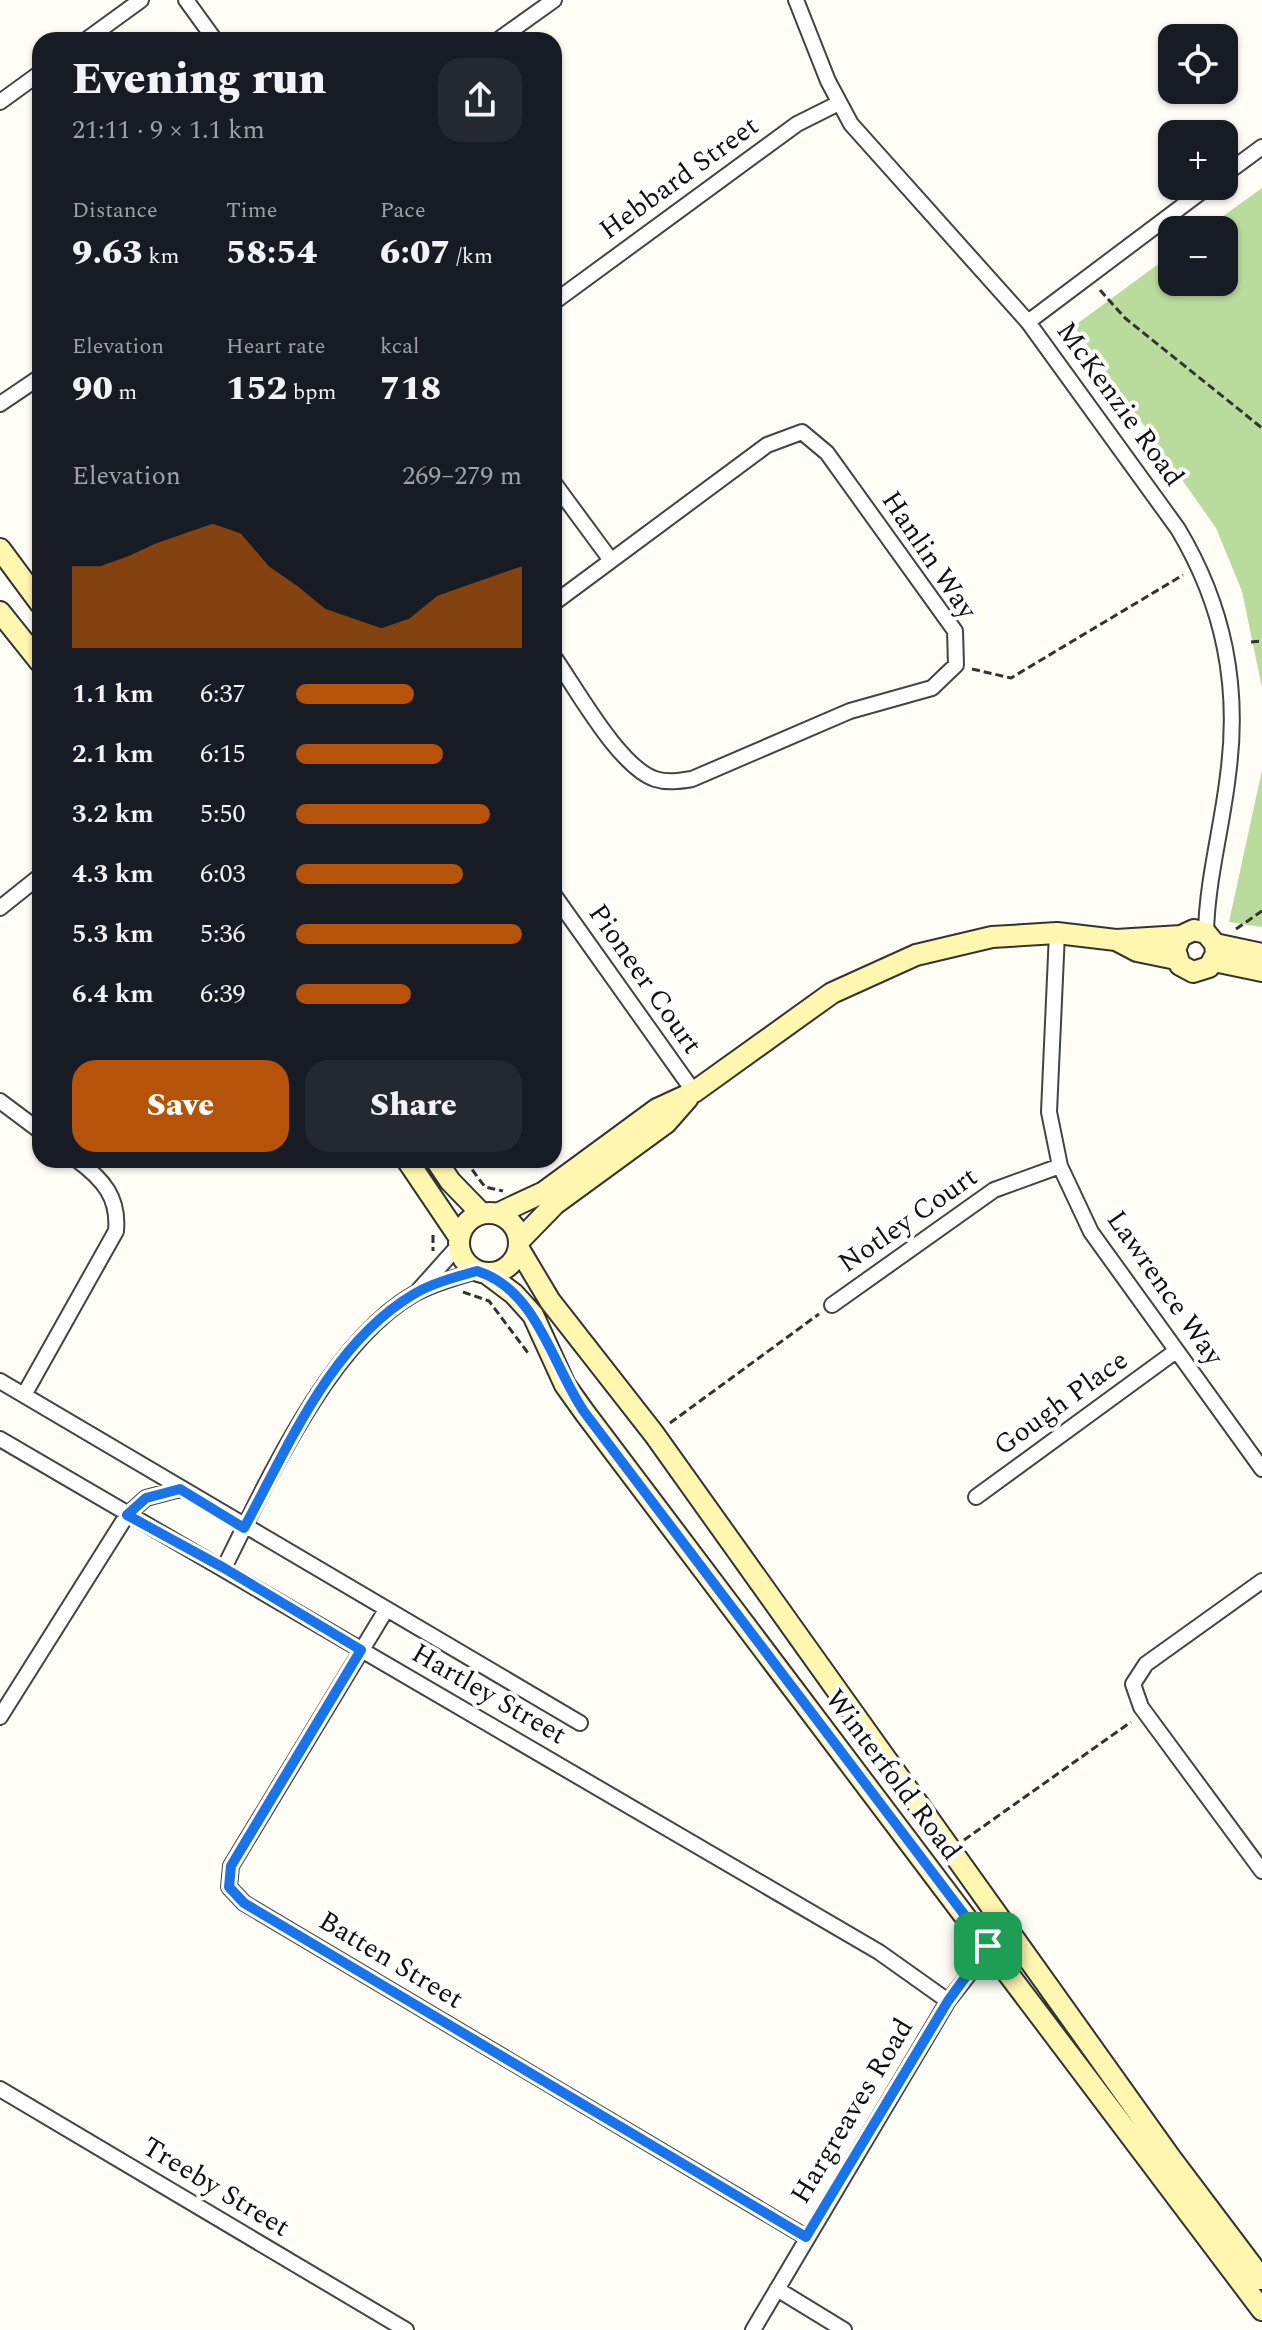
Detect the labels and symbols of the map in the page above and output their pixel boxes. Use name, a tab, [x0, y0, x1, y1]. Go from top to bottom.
street label: Hebbard Street	[590, 105, 768, 251]
street label: McKenzie Road	[1045, 312, 1195, 496]
street label: Hanlin Way	[870, 482, 989, 629]
street label: Pioneer Court	[577, 895, 713, 1063]
street label: Notley Court	[829, 1156, 987, 1284]
street label: Lawrence Way	[1095, 1201, 1235, 1376]
street label: Gough Place	[985, 1339, 1137, 1467]
street label: Hartley Street	[403, 1632, 575, 1756]
street label: Winterfold Road	[814, 1680, 972, 1870]
street label: Batten Street	[310, 1900, 472, 2020]
pin	[954, 1912, 1022, 1980]
street label: Hargreaves Road	[779, 2010, 925, 2212]
street label: Treeby Street	[134, 2126, 298, 2248]

